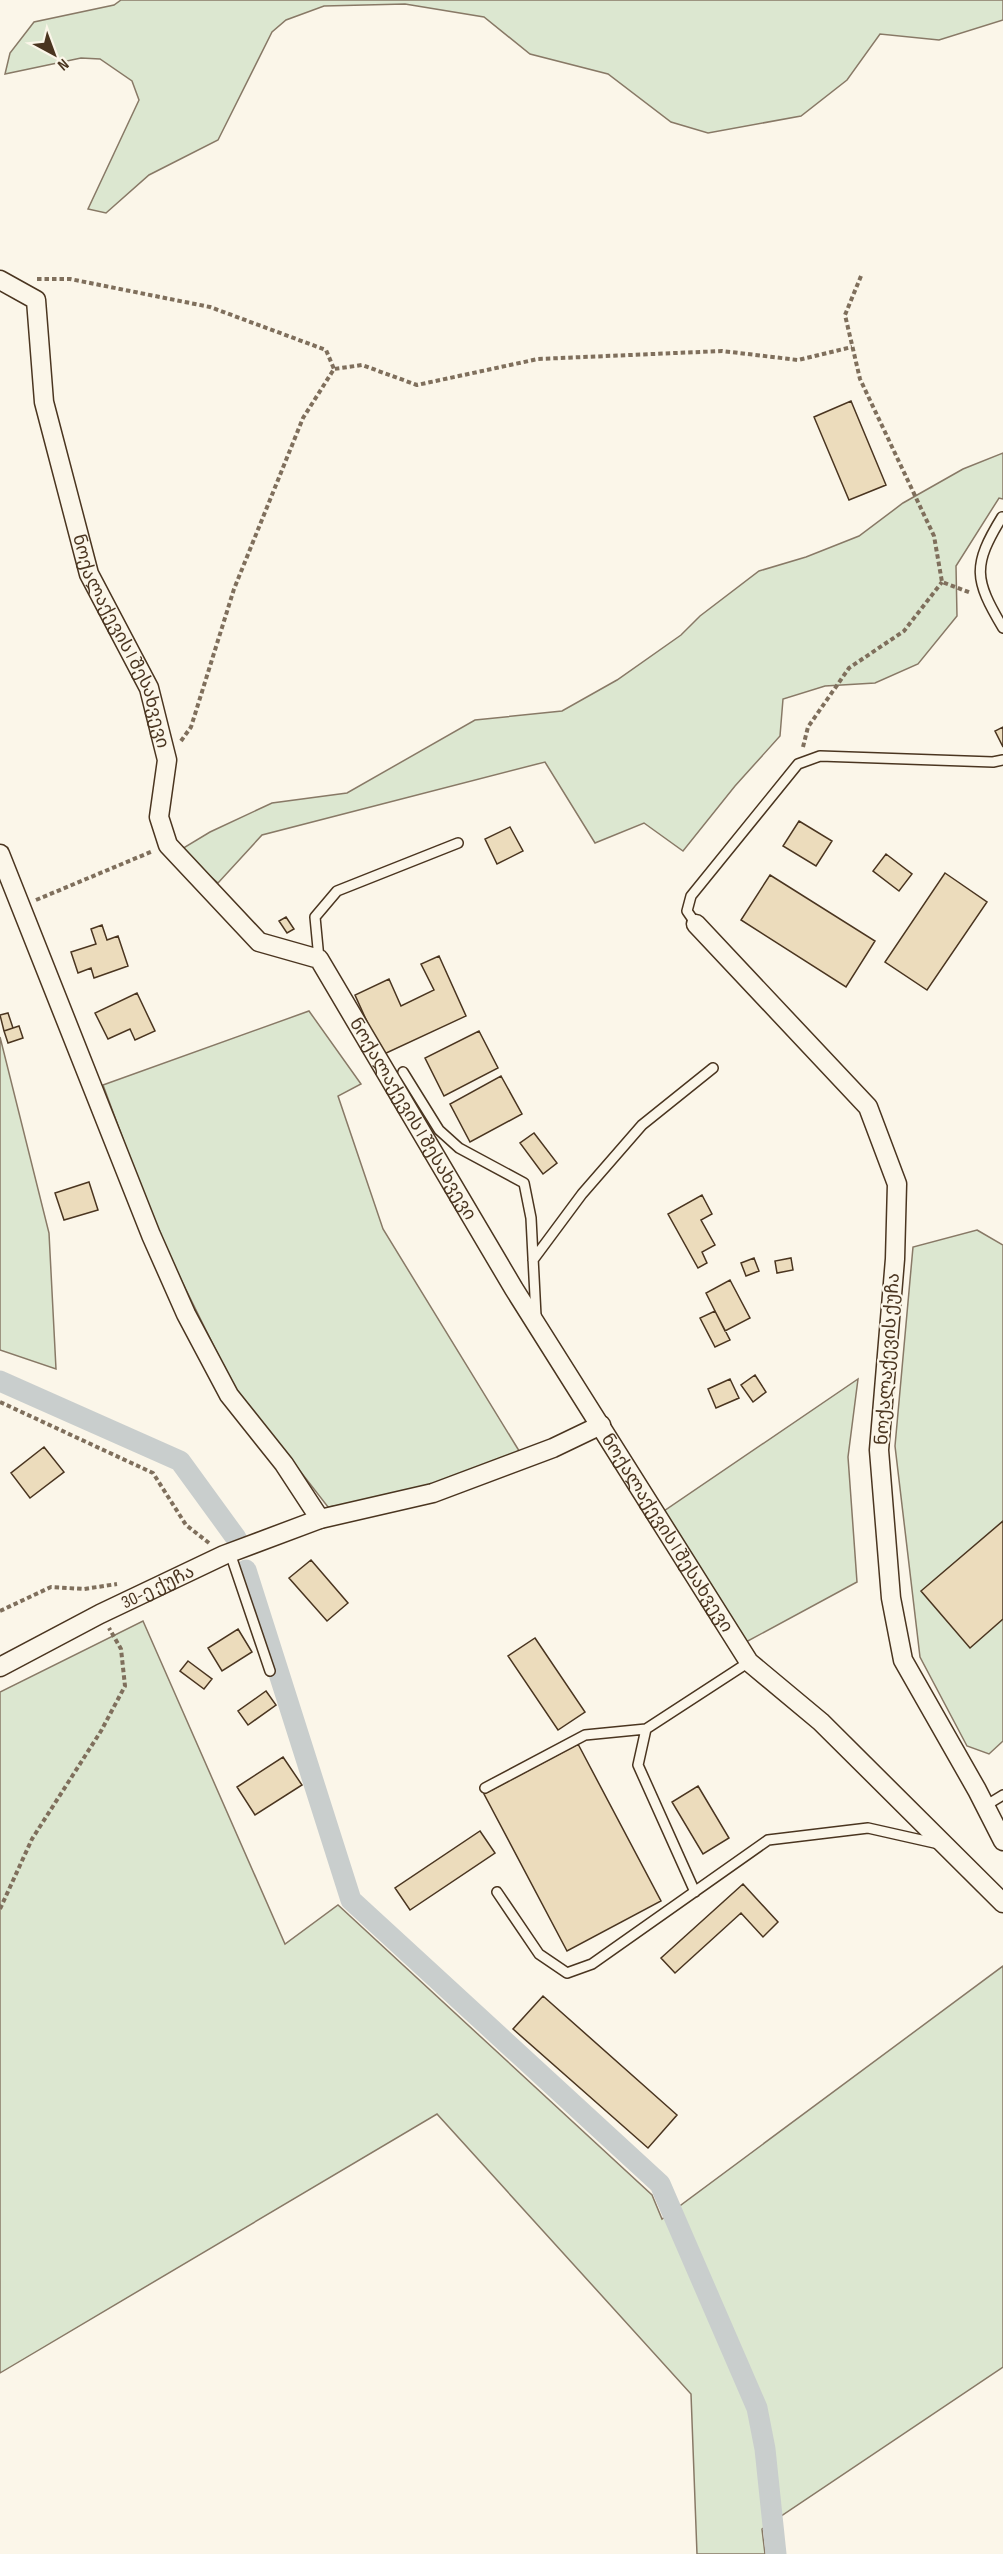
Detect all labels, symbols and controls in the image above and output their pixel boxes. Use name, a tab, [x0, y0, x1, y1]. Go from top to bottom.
north arrow	[24, 24, 84, 84]
text: N	[53, 54, 72, 74]
street label: ნოქალაქევის I შესახვევი	[68, 532, 174, 750]
street label: ნოქალაქევის I შესახვევი	[345, 1014, 481, 1224]
street label: ნოქალაქევის ქუჩა	[871, 1272, 904, 1446]
street label: ნოქალაქევის I შესახვევი	[597, 1430, 738, 1636]
street label: 30-ე ქუჩა	[118, 1561, 197, 1613]

